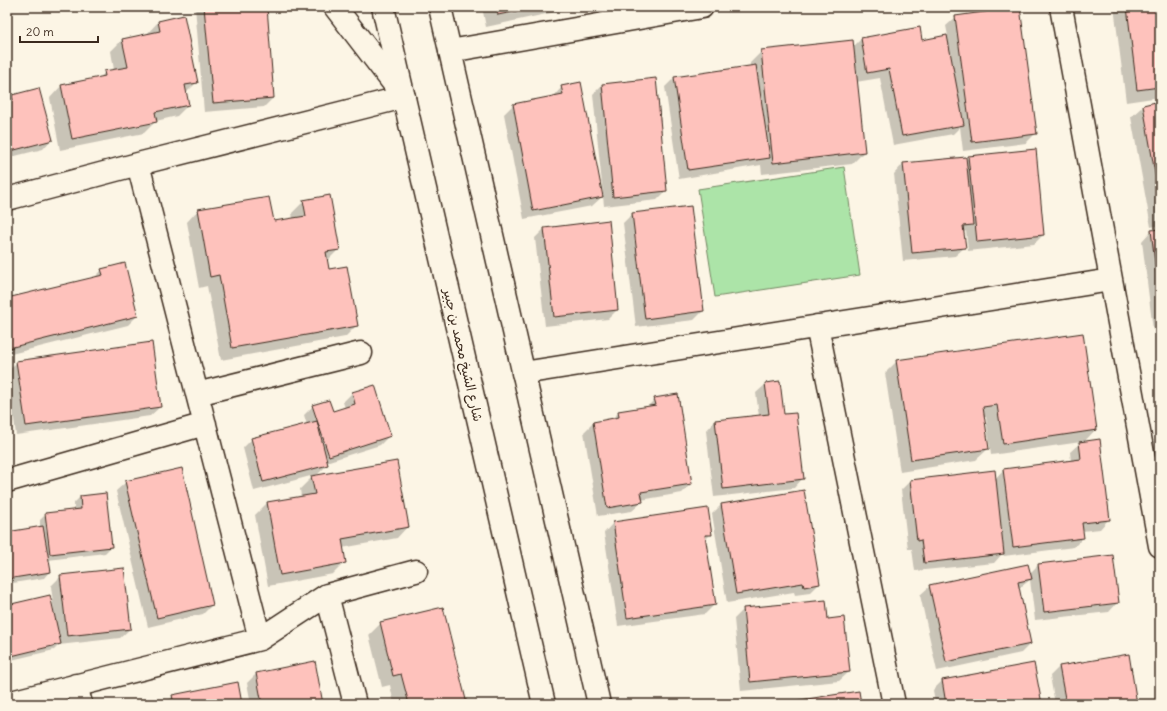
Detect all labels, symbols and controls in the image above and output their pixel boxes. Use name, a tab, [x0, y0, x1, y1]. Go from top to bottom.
scale bar	[20, 18, 98, 44]
text: 20 m	[26, 24, 54, 39]
street label: شارع الشيخ محمد بن جبير	[438, 286, 487, 423]

